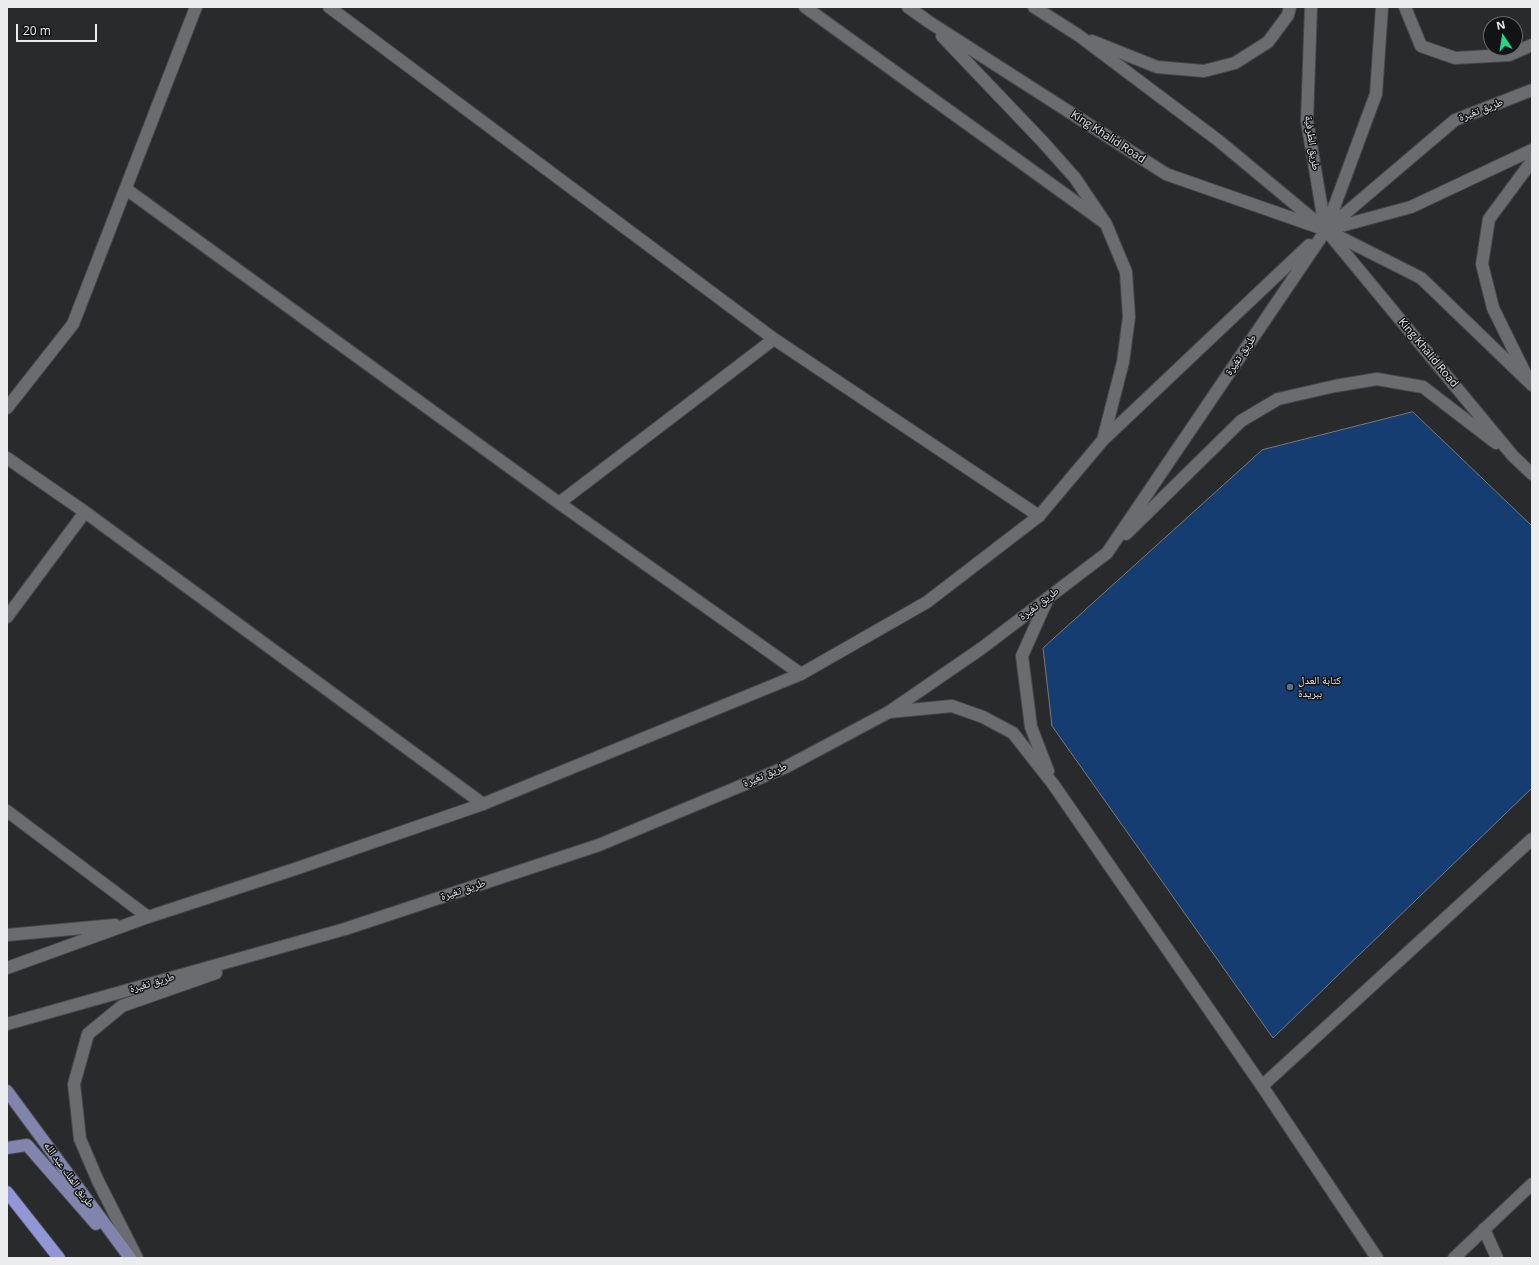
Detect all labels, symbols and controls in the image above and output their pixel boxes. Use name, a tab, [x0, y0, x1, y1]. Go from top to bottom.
scale bar	[18, 16, 99, 42]
north arrow	[1483, 16, 1523, 56]
text: N	[1495, 16, 1507, 33]
text: 20 m	[23, 22, 51, 39]
street label: طريق تغيرة	[1457, 95, 1505, 125]
street label: King Khalid Road	[1068, 108, 1148, 166]
street label: طريق الطرفية	[1302, 115, 1322, 171]
street label: King Khalid Road	[1395, 316, 1461, 390]
street label: طريق تغيرة	[1222, 332, 1260, 378]
street label: طريق تغيرة	[1016, 585, 1062, 623]
place label: كتابة العدل ببريدة	[1298, 674, 1341, 700]
marker: كتابة العدل ببريدة	[1285, 682, 1295, 692]
street label: طريق تغيرة	[741, 760, 789, 790]
street label: طريق تغيرة	[439, 877, 487, 903]
street label: طريق تغيرة	[128, 970, 176, 996]
street label: طريق الملك عبد الله	[41, 1140, 97, 1210]

